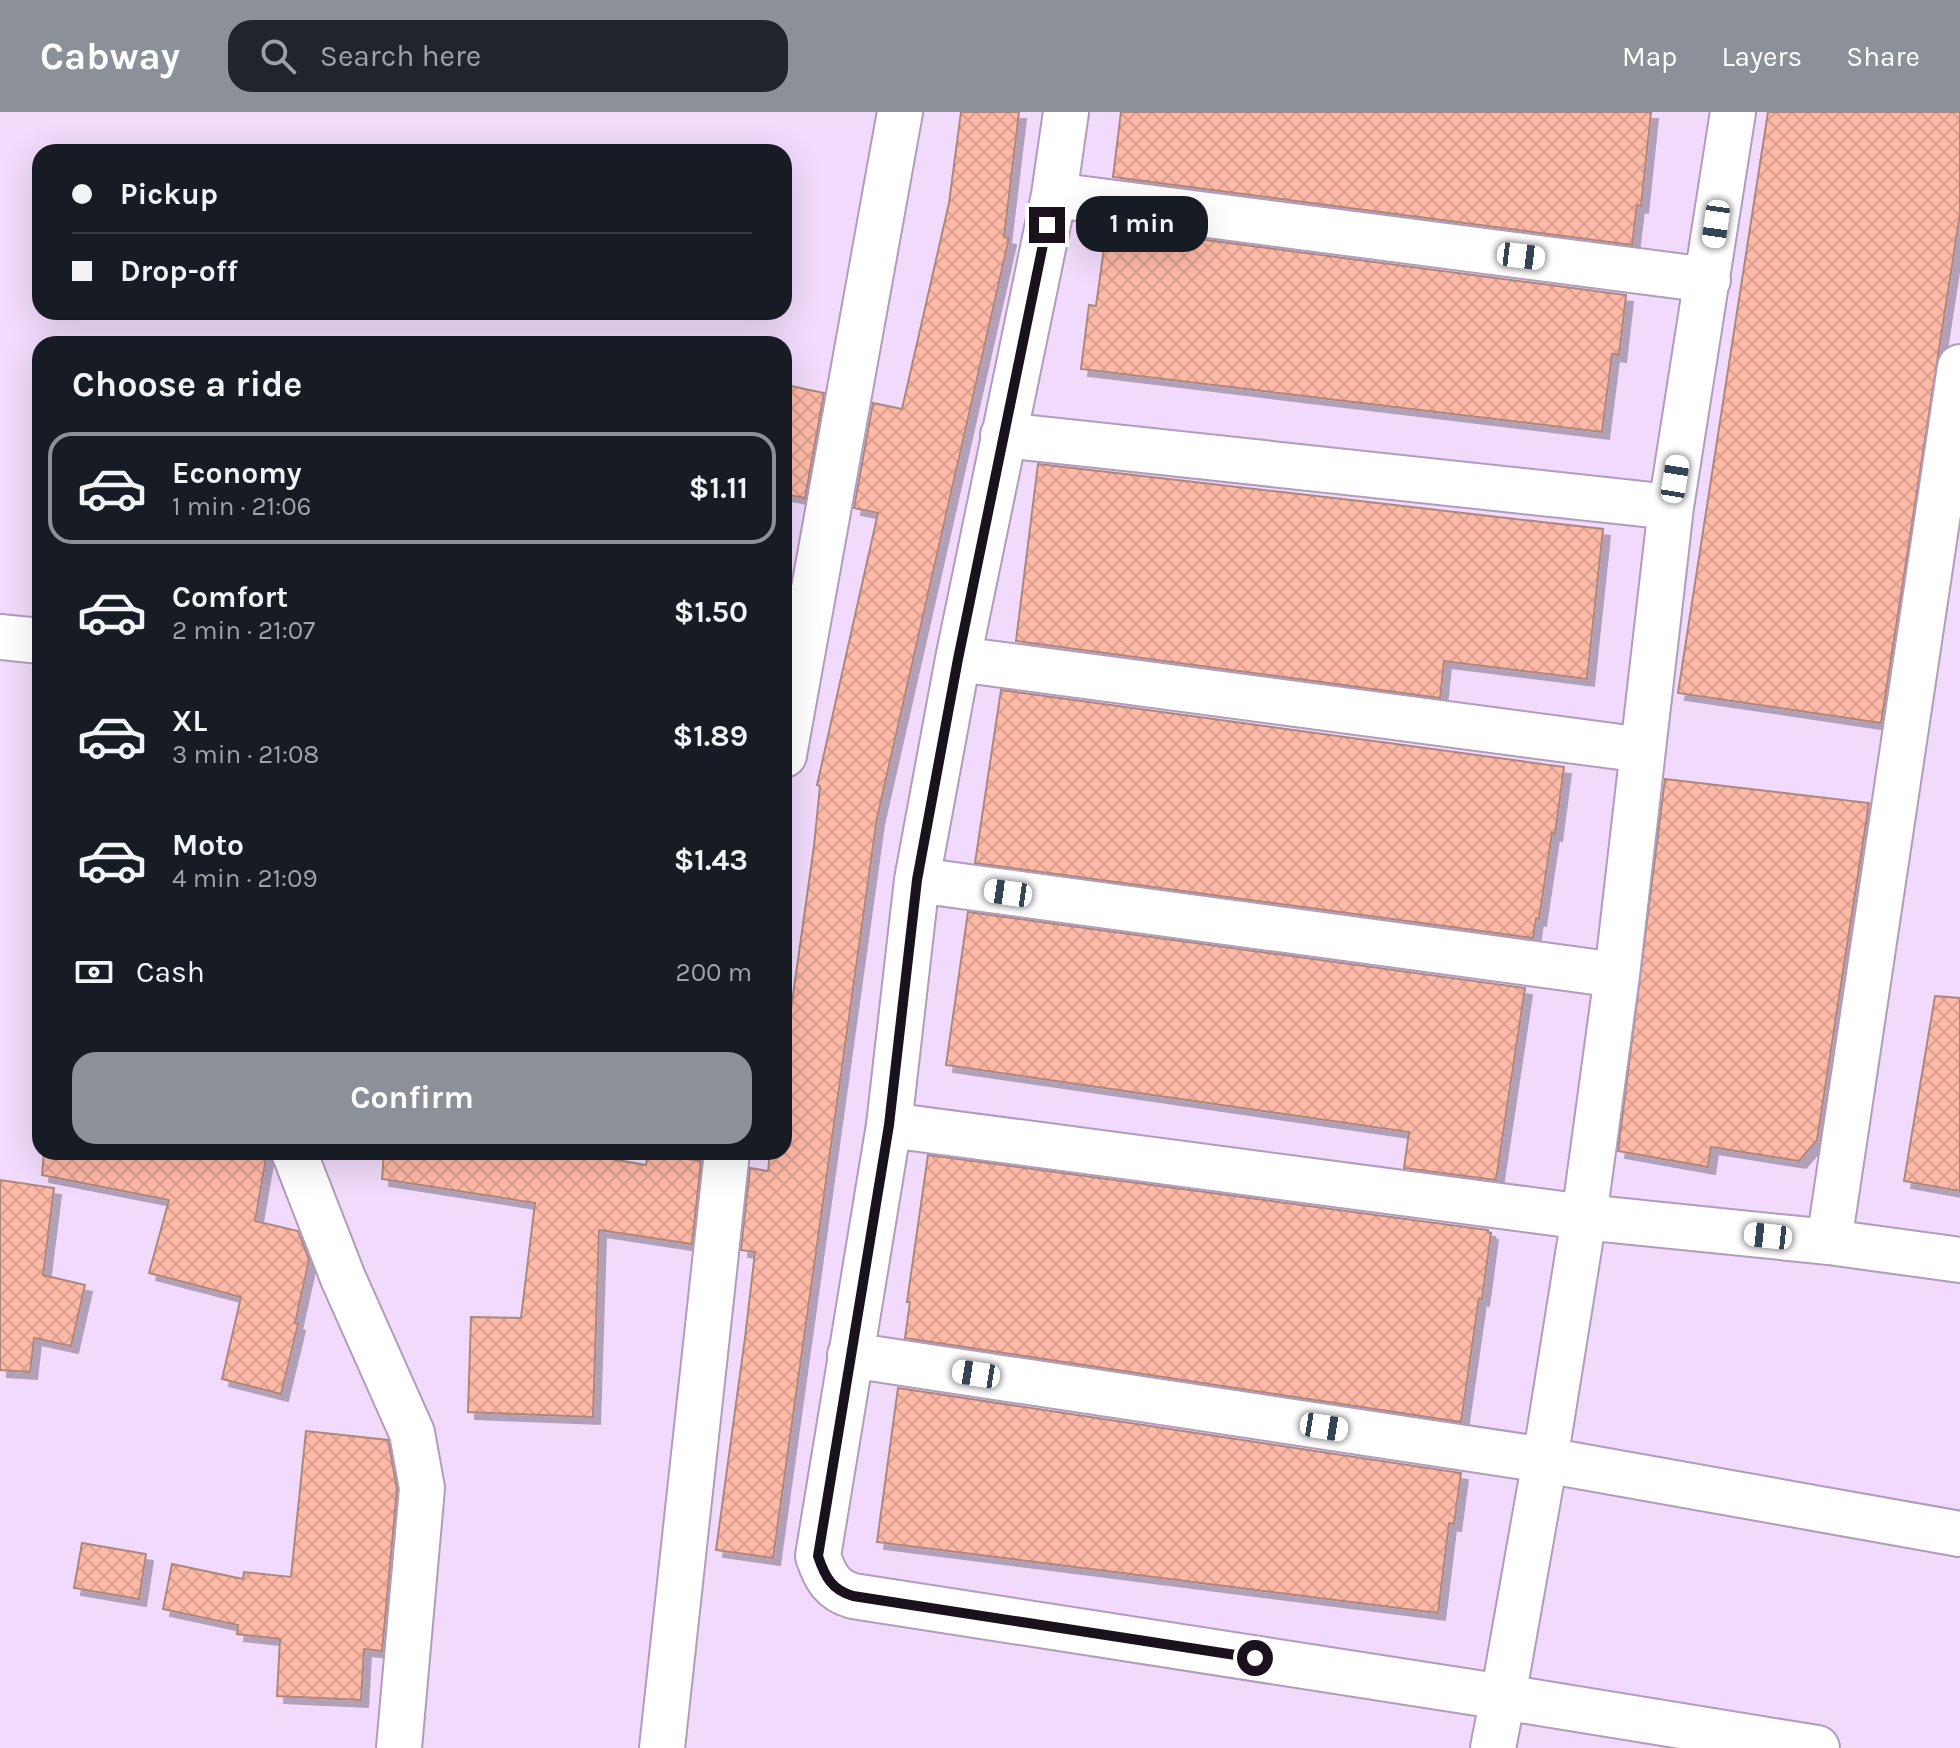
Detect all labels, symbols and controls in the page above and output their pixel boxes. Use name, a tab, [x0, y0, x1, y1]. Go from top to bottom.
search box	[228, 20, 788, 92]
text: Cabway	[40, 34, 180, 79]
icon: search	[256, 34, 300, 78]
text: Search here	[320, 38, 481, 74]
text: Map	[1622, 40, 1677, 73]
text: Layers	[1721, 40, 1802, 73]
text: Share	[1846, 40, 1920, 73]
text: Pickup	[120, 176, 218, 212]
callout: 1 min	[1075, 197, 1207, 253]
car	[1701, 199, 1731, 249]
route end	[1029, 207, 1065, 243]
text: 1 min	[1109, 208, 1175, 239]
car	[1496, 241, 1546, 271]
text: Drop-off	[120, 253, 238, 289]
text: Choose a ride	[72, 363, 302, 405]
icon: car	[76, 452, 148, 524]
car	[1659, 453, 1691, 505]
text: Economy	[172, 455, 302, 491]
text: $1.11	[689, 470, 748, 506]
text: 1 min · 21:06	[172, 491, 312, 522]
icon: car	[76, 576, 148, 648]
text: Comfort	[172, 579, 288, 615]
text: $1.50	[674, 594, 748, 630]
text: 2 min · 21:07	[172, 615, 315, 646]
icon: car	[76, 700, 148, 772]
text: XL	[172, 703, 207, 739]
text: $1.89	[672, 718, 748, 754]
text: 3 min · 21:08	[172, 739, 319, 770]
icon: car	[76, 824, 148, 896]
text: Moto	[172, 827, 244, 863]
text: $1.43	[674, 842, 748, 878]
text: 4 min · 21:09	[172, 863, 318, 894]
car	[983, 878, 1033, 908]
icon: cash	[72, 950, 116, 994]
text: Cash	[136, 954, 205, 990]
text: 200 m	[676, 957, 752, 988]
button: Confirm	[72, 1052, 752, 1144]
car	[1743, 1222, 1793, 1250]
car	[950, 1358, 1002, 1390]
car	[1298, 1411, 1350, 1443]
route start	[1237, 1640, 1273, 1676]

